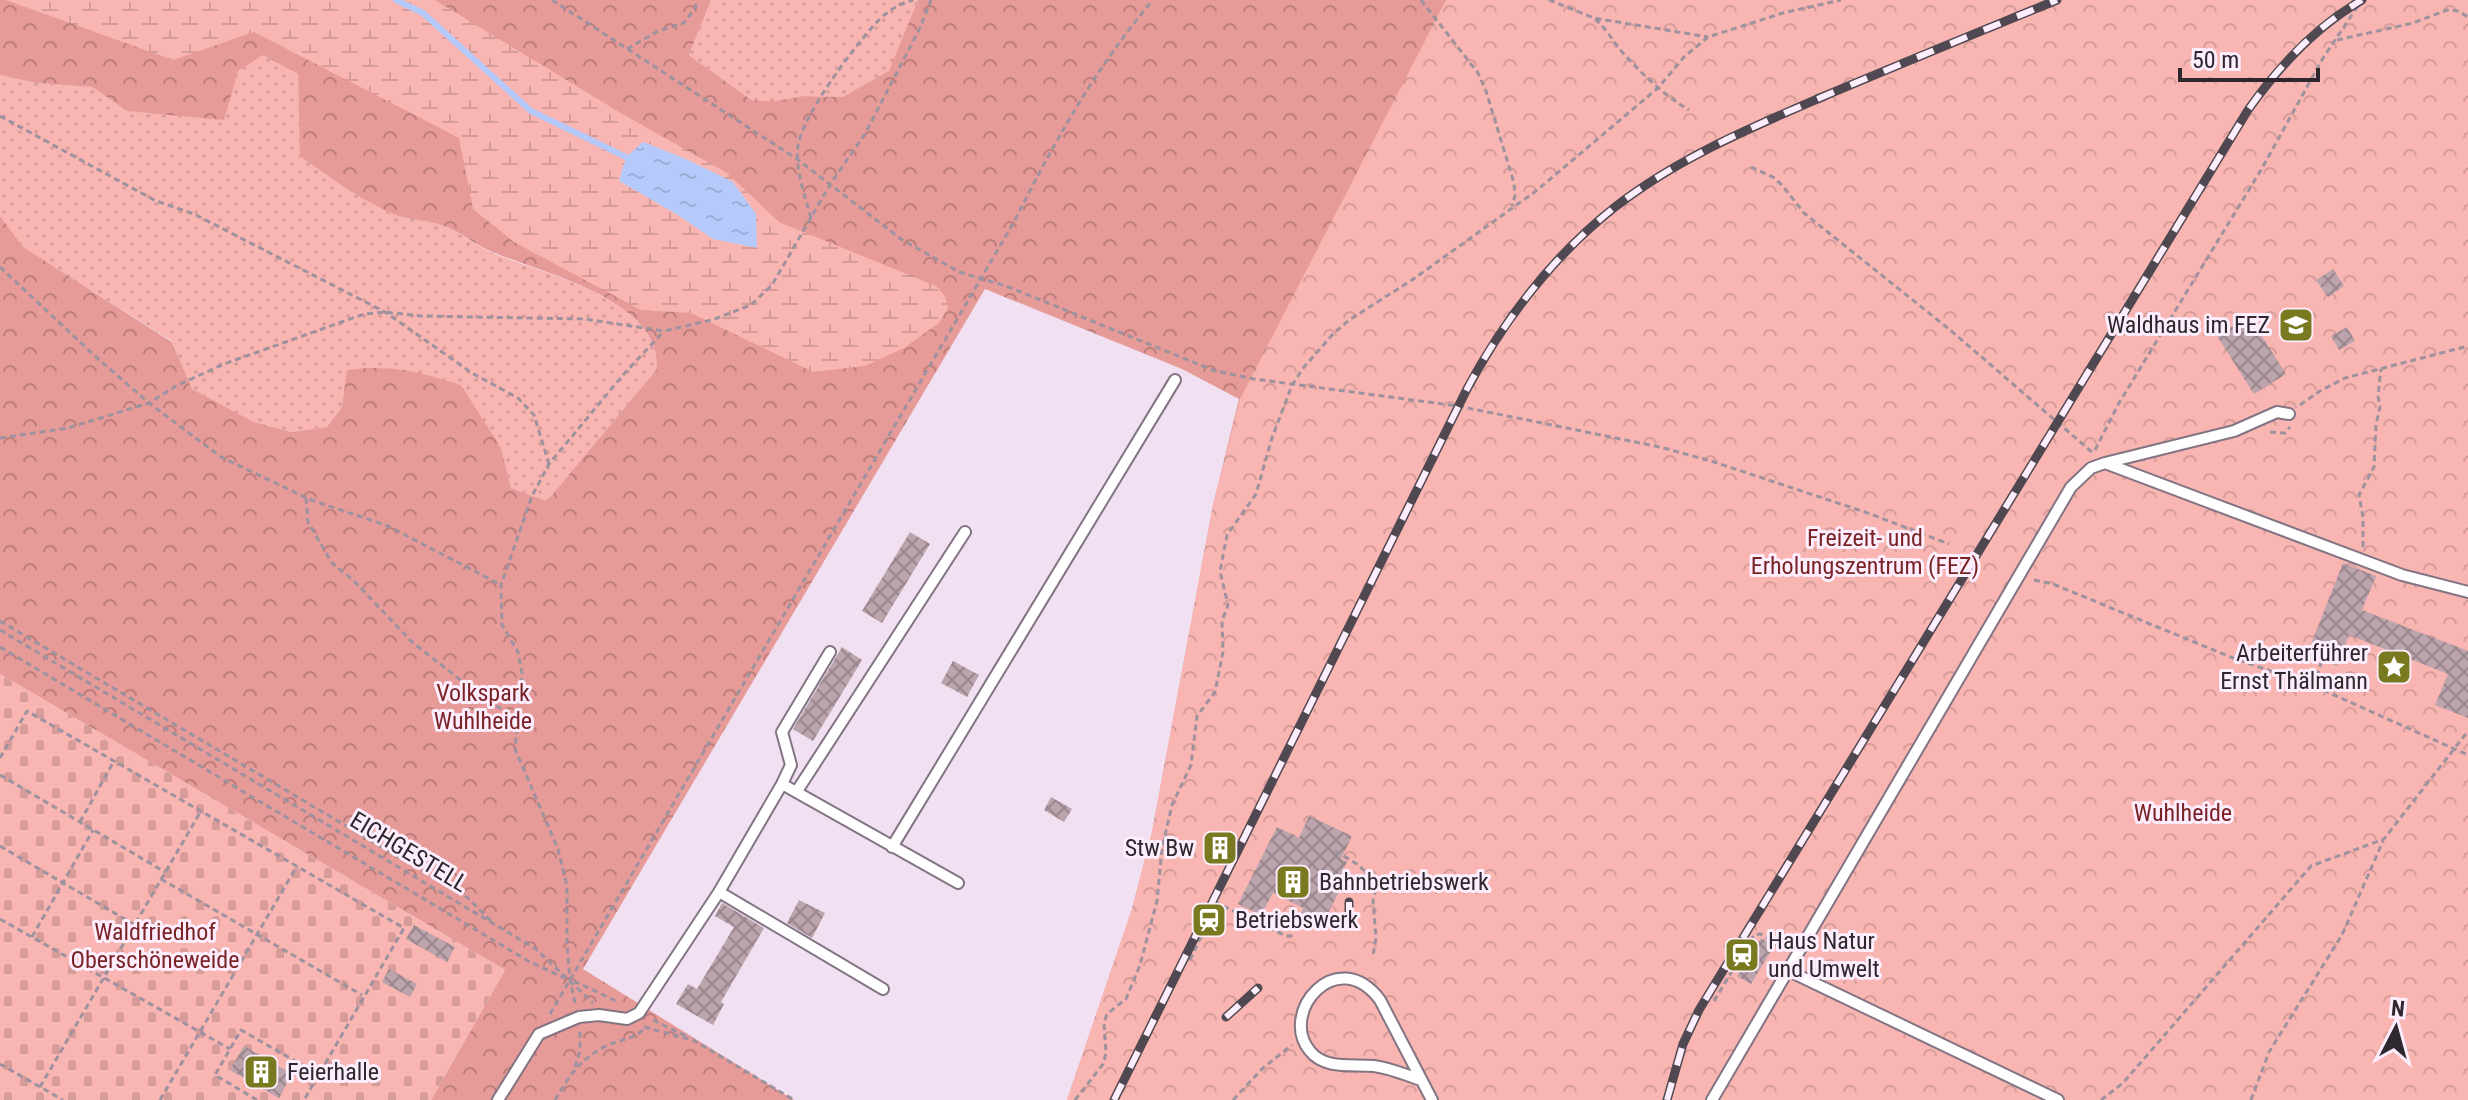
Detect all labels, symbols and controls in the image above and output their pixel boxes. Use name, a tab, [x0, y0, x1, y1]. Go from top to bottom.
scale bar	[2180, 32, 2318, 82]
text: 50 m	[2192, 46, 2239, 74]
school or university icon: Waldhaus im FEZ	[2277, 306, 2315, 344]
place label: Waldhaus im FEZ	[2107, 311, 2270, 339]
park label: Freizeit- und Erholungszentrum (FEZ)	[1751, 524, 1979, 580]
place label: Arbeiterführer Ernst Thälmann	[2220, 639, 2368, 695]
place icon: Arbeiterführer Ernst Thälmann	[2375, 648, 2413, 686]
park label: Volkspark Wuhlheide	[434, 679, 532, 735]
park label: Wuhlheide	[2134, 799, 2232, 827]
street label: EICHGESTELL	[345, 806, 473, 898]
building icon: Stw Bw	[1201, 829, 1239, 867]
place label: Stw Bw	[1125, 834, 1194, 862]
building icon: Bahnbetriebswerk	[1274, 863, 1312, 901]
place label: Bahnbetriebswerk	[1319, 868, 1489, 896]
station icon: Betriebswerk	[1190, 901, 1228, 939]
place label: Betriebswerk	[1235, 906, 1358, 934]
park label: Waldfriedhof Oberschöneweide	[71, 918, 239, 974]
place label: Haus Natur und Umwelt	[1768, 927, 1880, 983]
station icon: Haus Natur und Umwelt	[1723, 936, 1761, 974]
north arrow	[2356, 988, 2436, 1068]
text: N	[2390, 995, 2406, 1022]
building icon: Feierhalle	[242, 1053, 280, 1091]
place label: Feierhalle	[287, 1058, 379, 1086]

